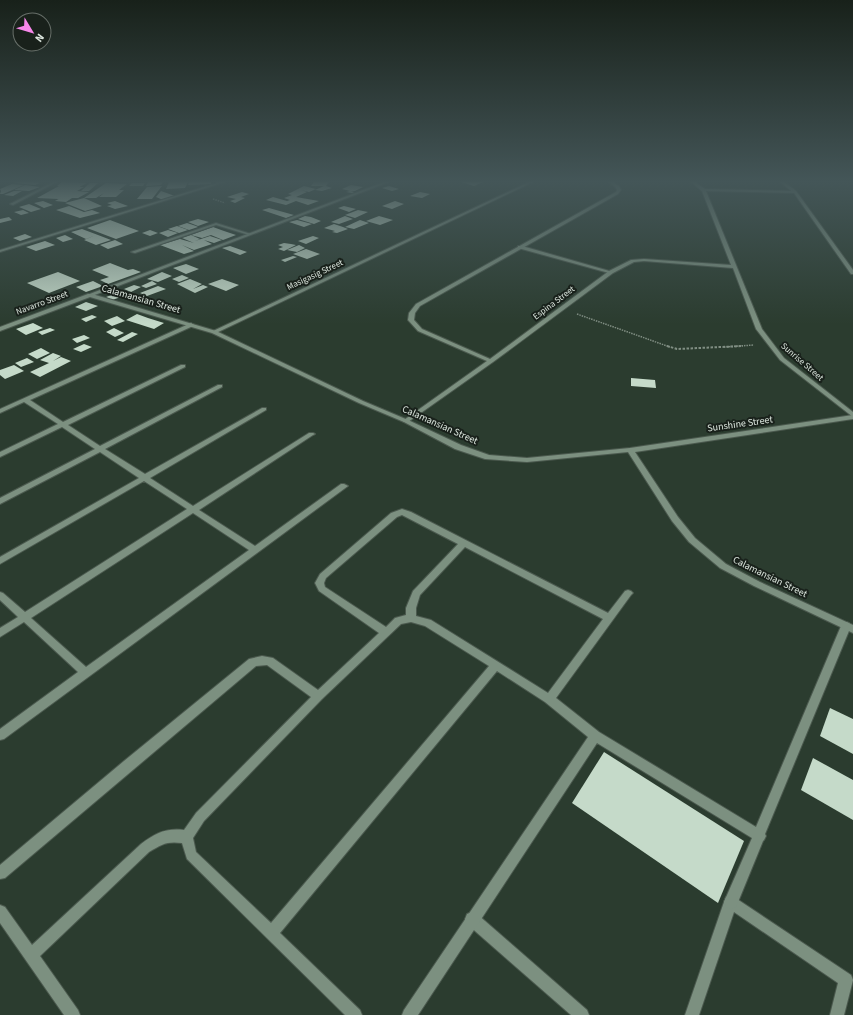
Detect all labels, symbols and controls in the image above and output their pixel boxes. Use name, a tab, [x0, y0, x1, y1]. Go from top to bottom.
north arrow	[12, 12, 52, 52]
text: N	[31, 30, 48, 45]
street label: Masigasig Street	[285, 256, 345, 294]
street label: Calamansian Street	[100, 281, 183, 317]
street label: Espina Street	[530, 283, 578, 323]
street label: Navarro Street	[14, 288, 70, 318]
street label: Sunrise Street	[778, 340, 826, 384]
street label: Calamansian Street	[400, 402, 481, 448]
street label: Sunshine Street	[706, 412, 774, 436]
street label: Calamansian Street	[730, 553, 810, 601]

